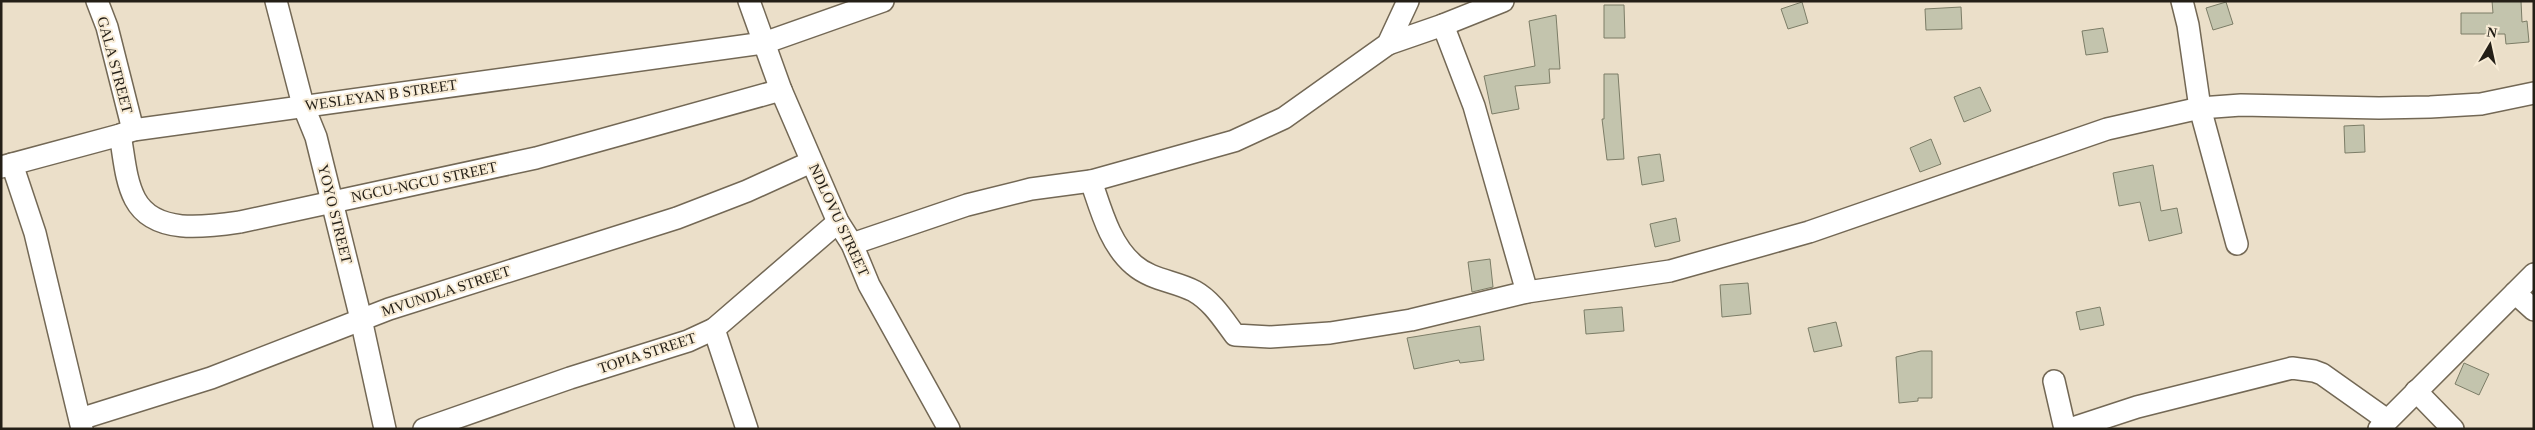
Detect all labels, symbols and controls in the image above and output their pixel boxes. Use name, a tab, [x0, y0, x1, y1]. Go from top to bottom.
street label: GALA STREET	[94, 15, 136, 115]
north arrow	[2465, 20, 2515, 70]
text: N	[2486, 24, 2498, 41]
street label: WESLEYAN B STREET	[304, 76, 458, 114]
street label: NGCU-NGCU STREET	[350, 159, 498, 205]
street label: NDLOVU STREET	[806, 161, 872, 279]
street label: YOYO STREET	[315, 163, 355, 265]
street label: MVUNDLA STREET	[380, 263, 512, 319]
street label: TOPIA STREET	[596, 330, 698, 376]

